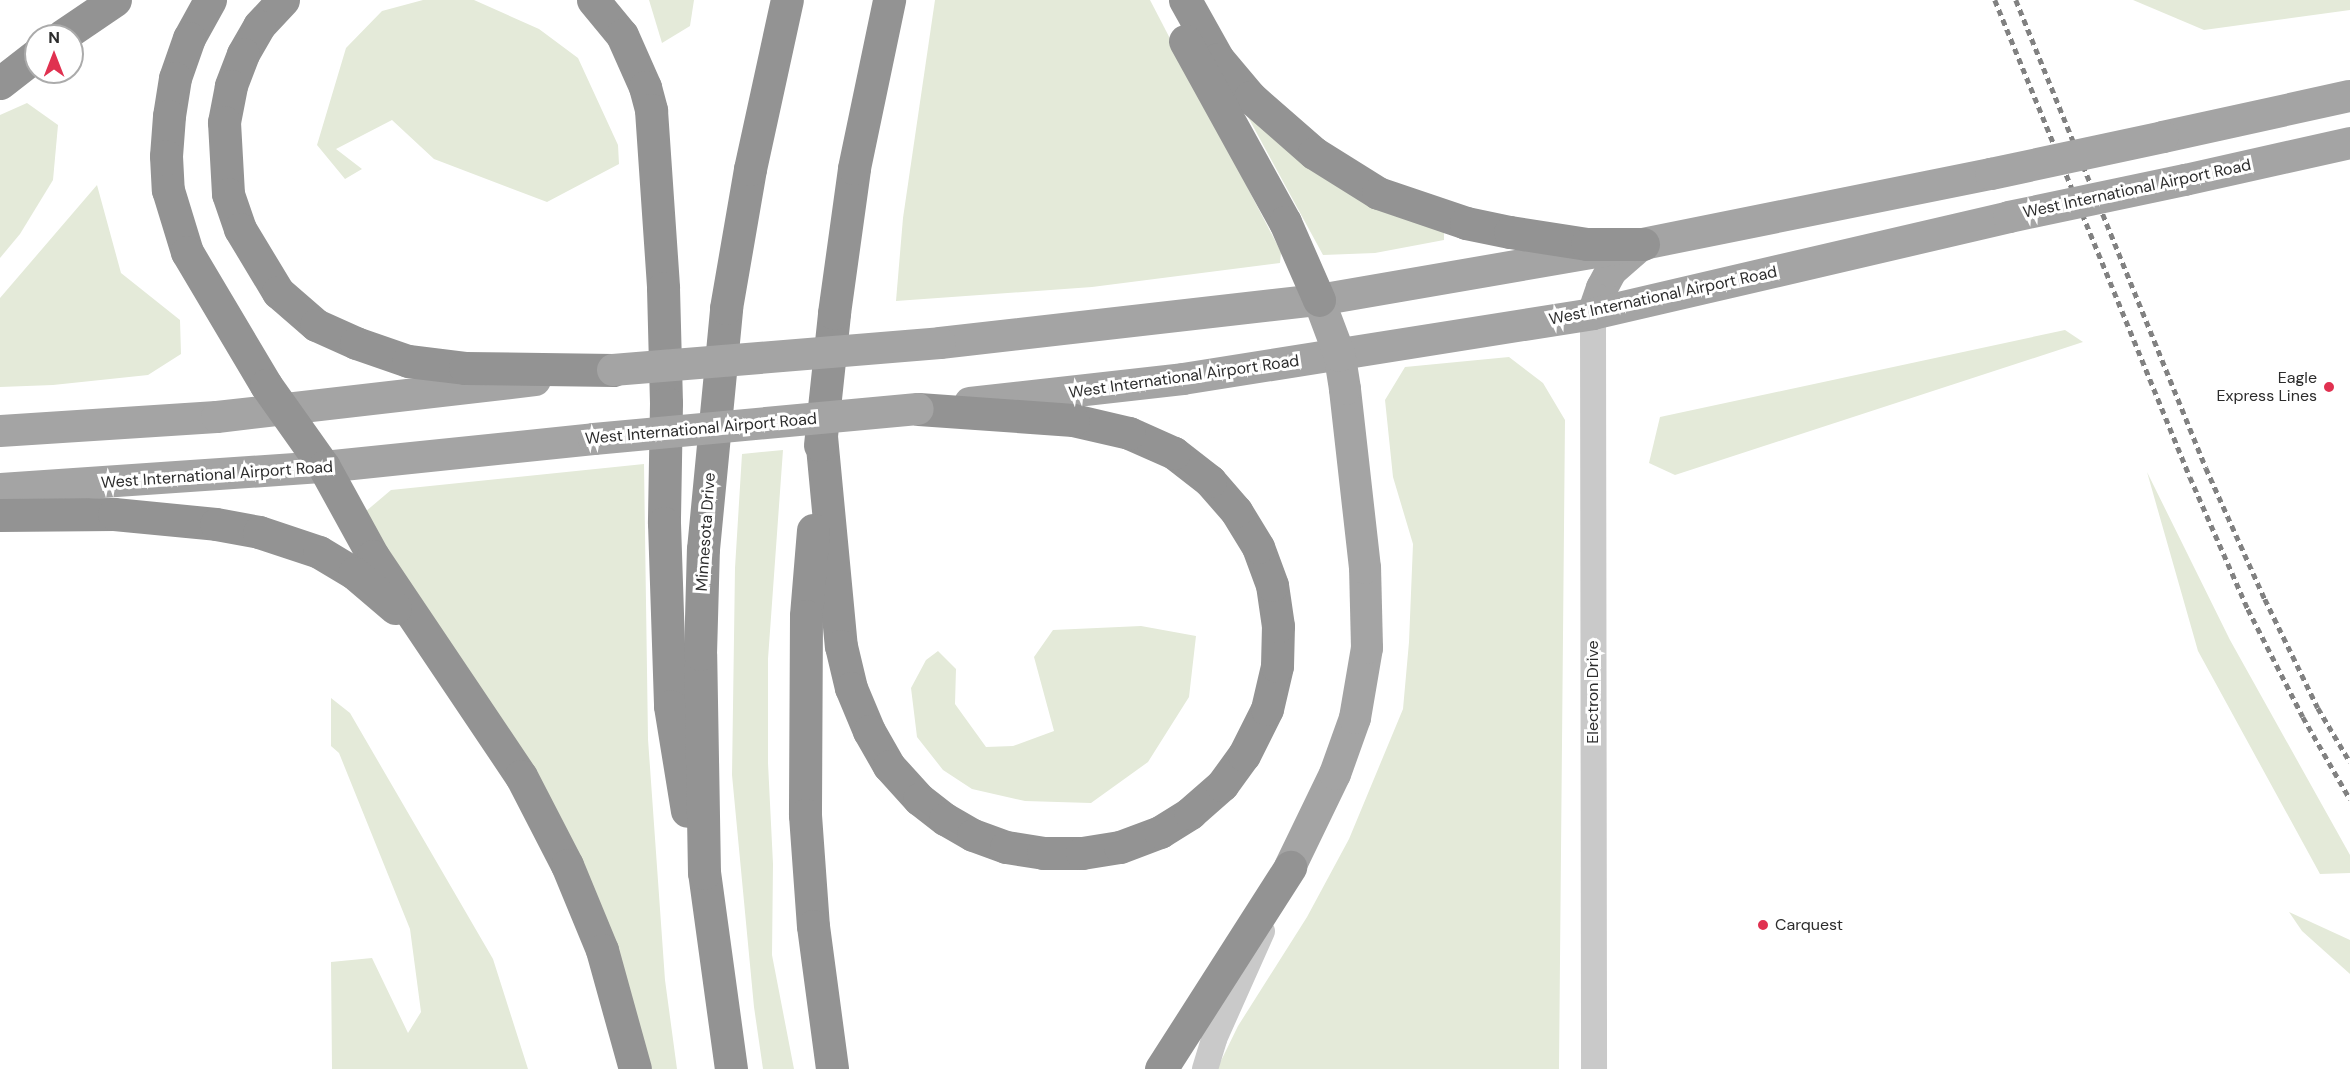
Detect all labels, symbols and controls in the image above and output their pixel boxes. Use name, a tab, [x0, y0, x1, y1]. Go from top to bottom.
north arrow	[24, 24, 84, 84]
text: N	[48, 27, 60, 48]
street label: West International Airport Road	[2021, 155, 2253, 223]
street label: West International Airport Road	[1547, 262, 1779, 330]
street label: West International Airport Road	[1068, 351, 1300, 403]
place label: Eagle Express Lines	[2216, 368, 2317, 406]
marker: Eagle Express Lines	[2322, 380, 2336, 394]
street label: West International Airport Road	[584, 409, 818, 449]
street label: West International Airport Road	[100, 457, 334, 493]
street label: Minnesota Drive	[692, 472, 720, 592]
street label: Electron Drive	[1583, 640, 1603, 744]
place label: Carquest	[1775, 915, 1843, 935]
marker: Carquest	[1756, 918, 1770, 932]

